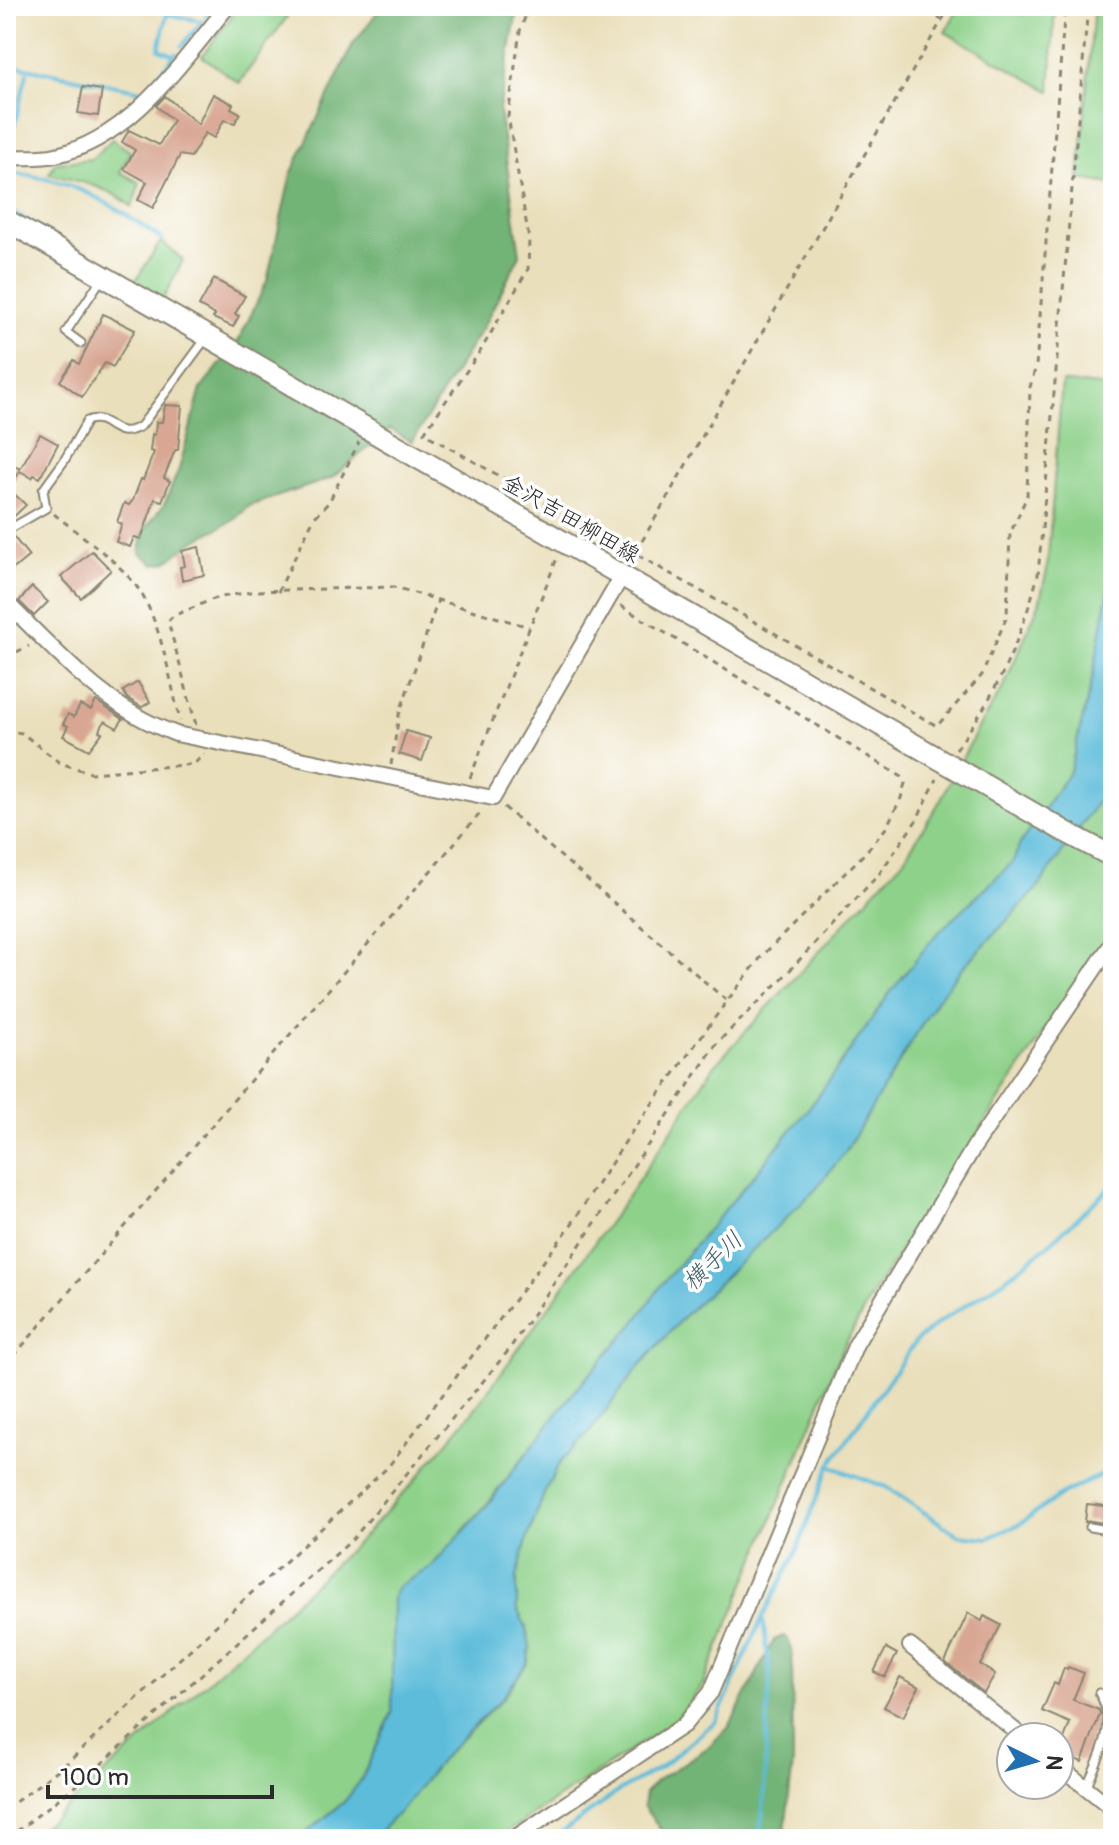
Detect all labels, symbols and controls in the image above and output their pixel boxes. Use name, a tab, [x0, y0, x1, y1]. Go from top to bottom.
street label: 金沢吉田柳田線	[497, 468, 645, 570]
water label: 横手川	[677, 1226, 749, 1296]
north arrow	[995, 1721, 1075, 1801]
scale bar	[48, 1749, 272, 1799]
text: N	[1039, 1754, 1069, 1771]
text: 100 m	[60, 1763, 129, 1792]

